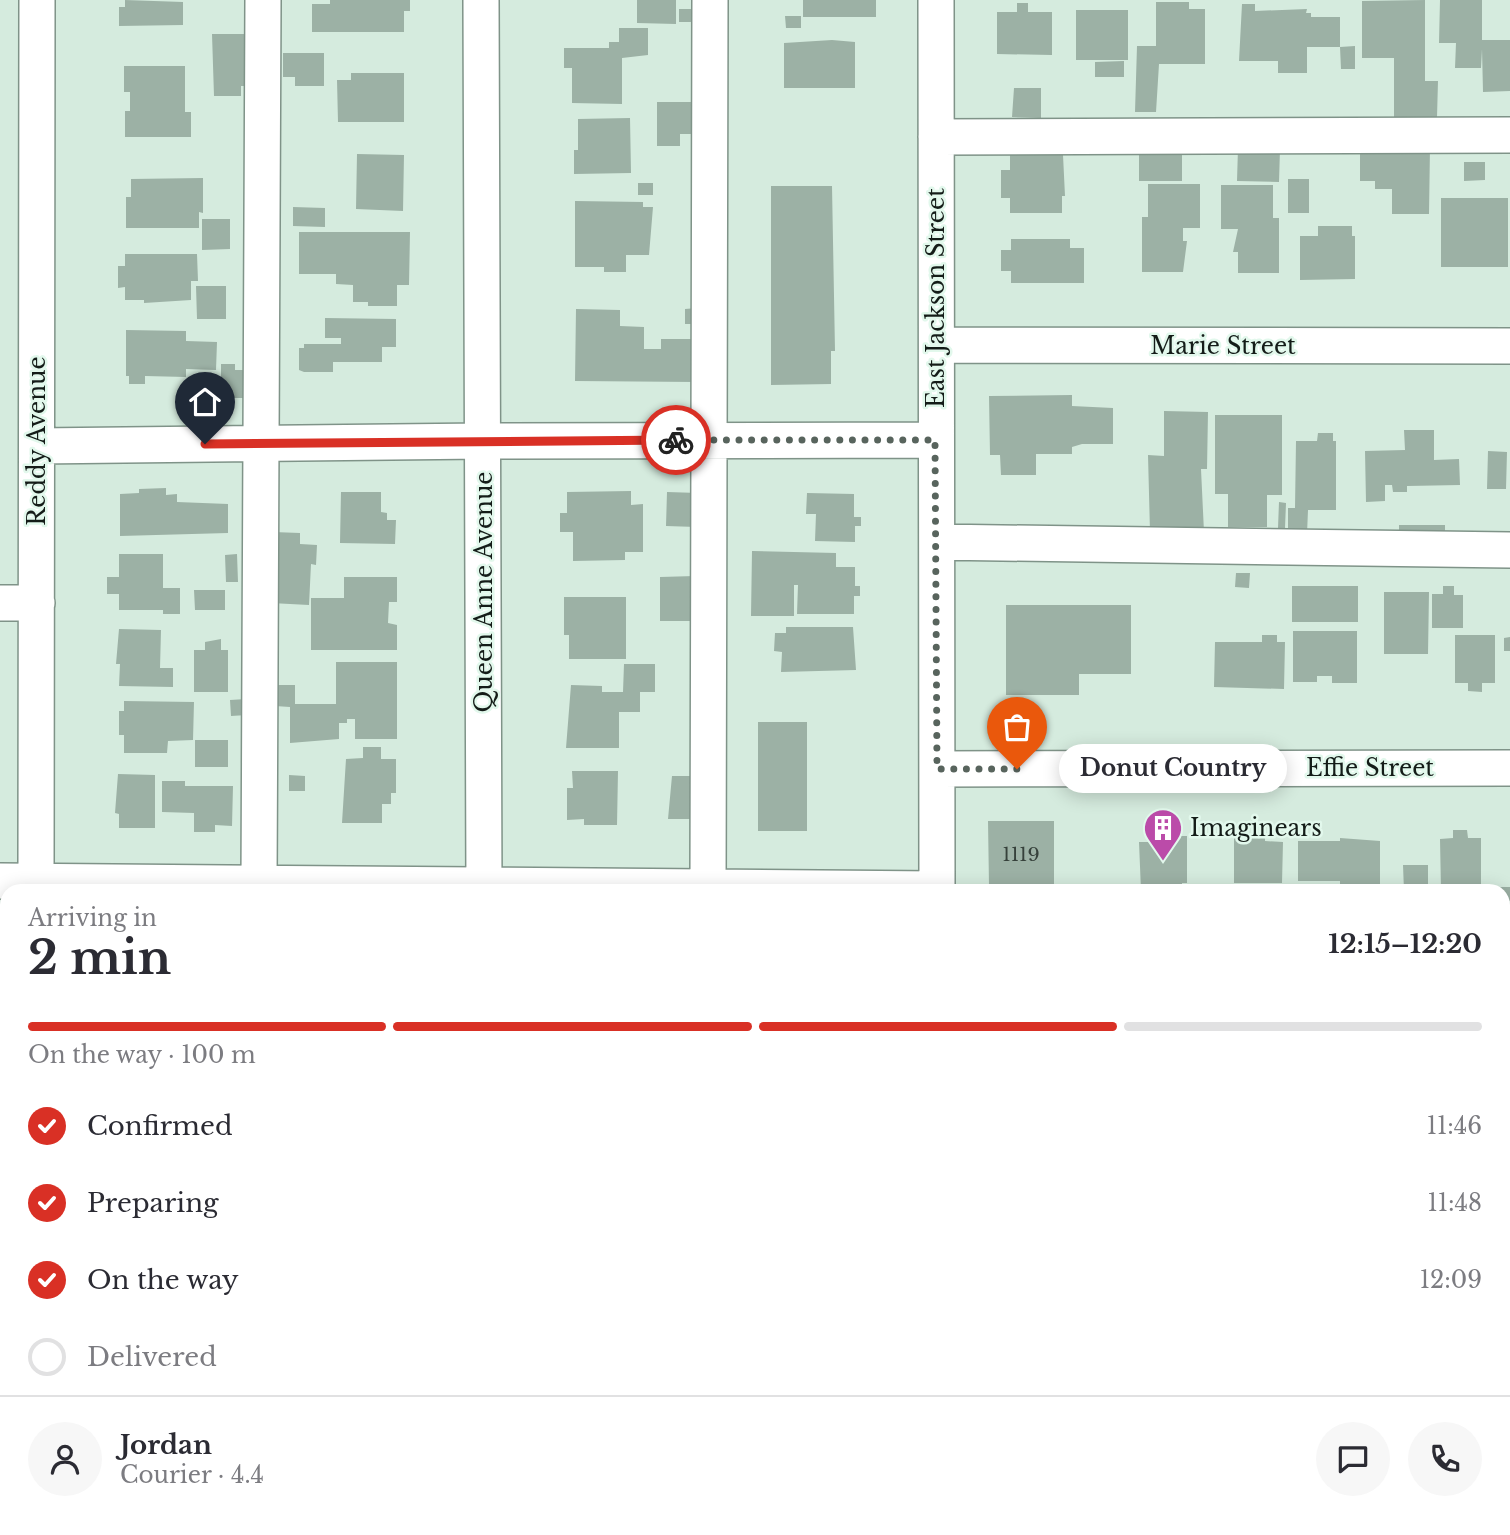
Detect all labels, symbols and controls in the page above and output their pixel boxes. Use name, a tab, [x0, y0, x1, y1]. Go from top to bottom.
street label: East Jackson Street	[922, 188, 950, 408]
street label: Marie Street	[1150, 332, 1296, 360]
street label: Reddy Avenue	[23, 356, 51, 526]
pin	[175, 372, 235, 444]
icon: home	[186, 383, 224, 421]
courier	[641, 405, 711, 475]
icon: bike	[657, 421, 695, 459]
street label: Queen Anne Avenue	[470, 472, 498, 713]
pin	[987, 697, 1047, 769]
icon: bag	[998, 708, 1036, 746]
callout: Donut Country	[1059, 744, 1286, 794]
text: Donut Country	[1080, 754, 1266, 782]
street label: Effie Street	[1306, 754, 1434, 782]
building icon: Imaginears	[1142, 807, 1184, 862]
place label: Imaginears	[1190, 814, 1322, 842]
house number: 1119	[1002, 843, 1040, 866]
text: Arriving in	[28, 904, 157, 932]
text: 12:15–12:20	[1328, 928, 1482, 960]
text: 2 min	[28, 929, 171, 986]
text: On the way · 100 m	[28, 1041, 256, 1069]
icon: check	[28, 1107, 66, 1145]
text: Confirmed	[87, 1110, 232, 1142]
text: 11:46	[1427, 1112, 1482, 1140]
icon: check	[28, 1184, 66, 1222]
text: Preparing	[87, 1187, 219, 1219]
text: 11:48	[1428, 1189, 1482, 1217]
icon: check	[28, 1261, 66, 1299]
text: On the way	[87, 1264, 239, 1296]
text: 12:09	[1420, 1266, 1482, 1294]
text: Delivered	[87, 1341, 217, 1373]
button: person	[28, 1422, 102, 1496]
button: chat	[1316, 1422, 1390, 1496]
button: phone	[1408, 1422, 1482, 1496]
text: Jordan	[120, 1429, 212, 1461]
text: Courier · 4.4	[120, 1461, 264, 1489]

